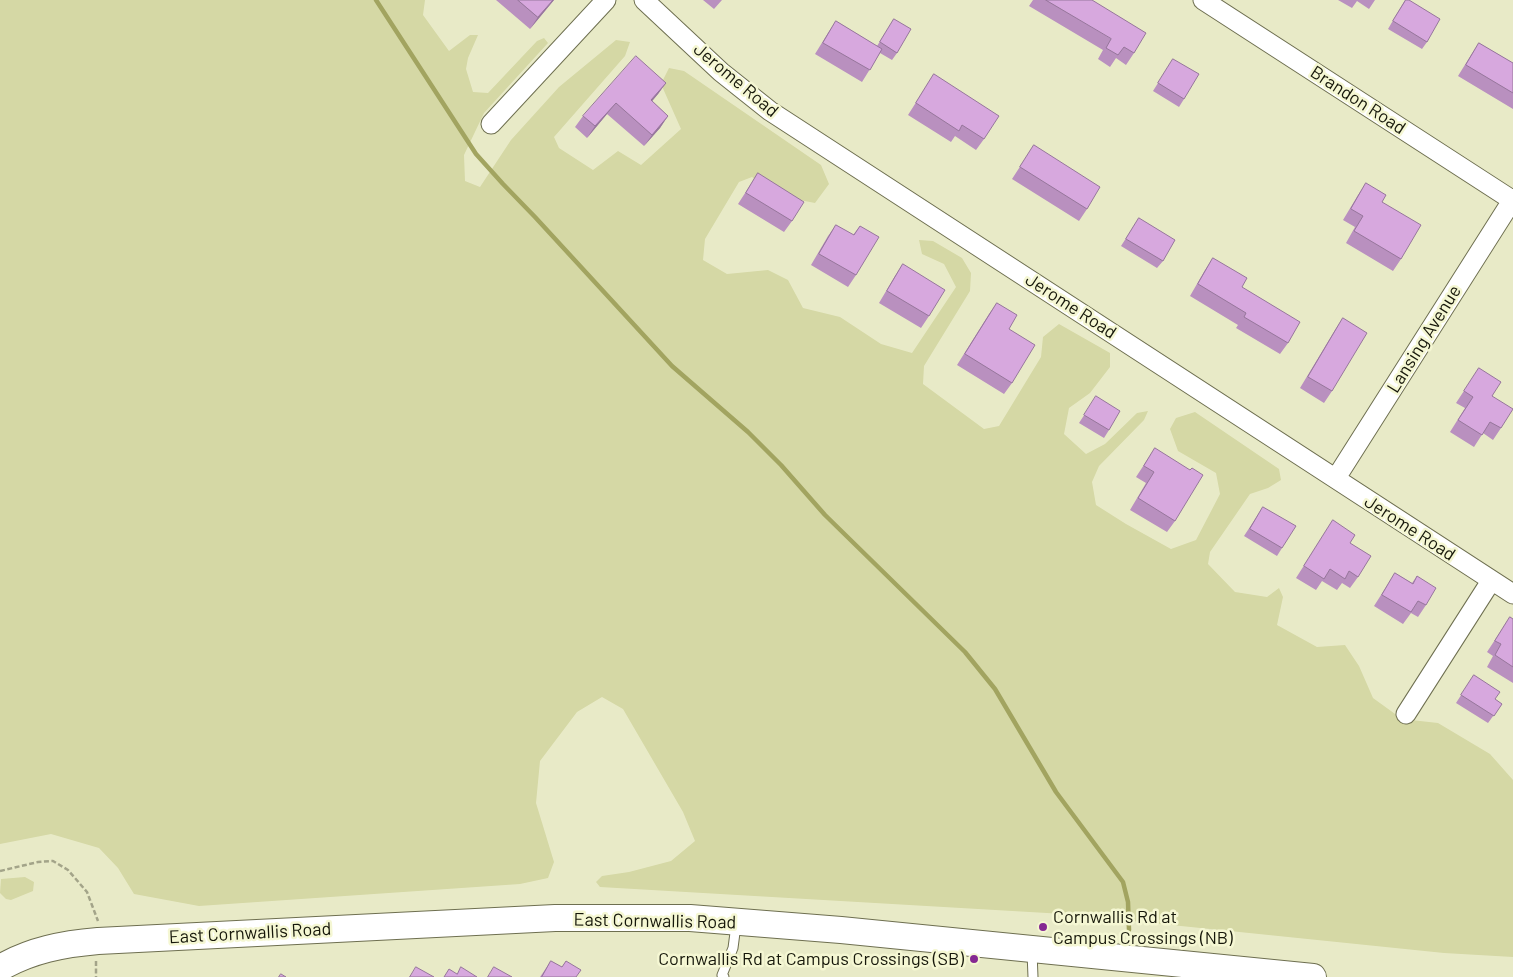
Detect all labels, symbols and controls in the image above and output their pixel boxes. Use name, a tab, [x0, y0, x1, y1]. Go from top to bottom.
street label: Jerome Road	[689, 38, 783, 122]
street label: Brandon Road	[1306, 61, 1410, 139]
street label: Jerome Road	[1022, 269, 1120, 343]
street label: Lansing Avenue	[1382, 281, 1466, 397]
street label: Jerome Road	[1361, 491, 1459, 565]
place label: Cornwallis Rd at Campus Crossings (NB)	[1053, 906, 1233, 949]
street label: East Cornwallis Road	[574, 909, 736, 933]
street label: East Cornwallis Road	[168, 918, 332, 948]
marker: Cornwallis Rd at Campus Crossings (NB)	[1037, 921, 1049, 933]
place label: Cornwallis Rd at Campus Crossings (SB)	[658, 948, 964, 970]
marker: Cornwallis Rd at Campus Crossings (SB)	[968, 953, 980, 965]

